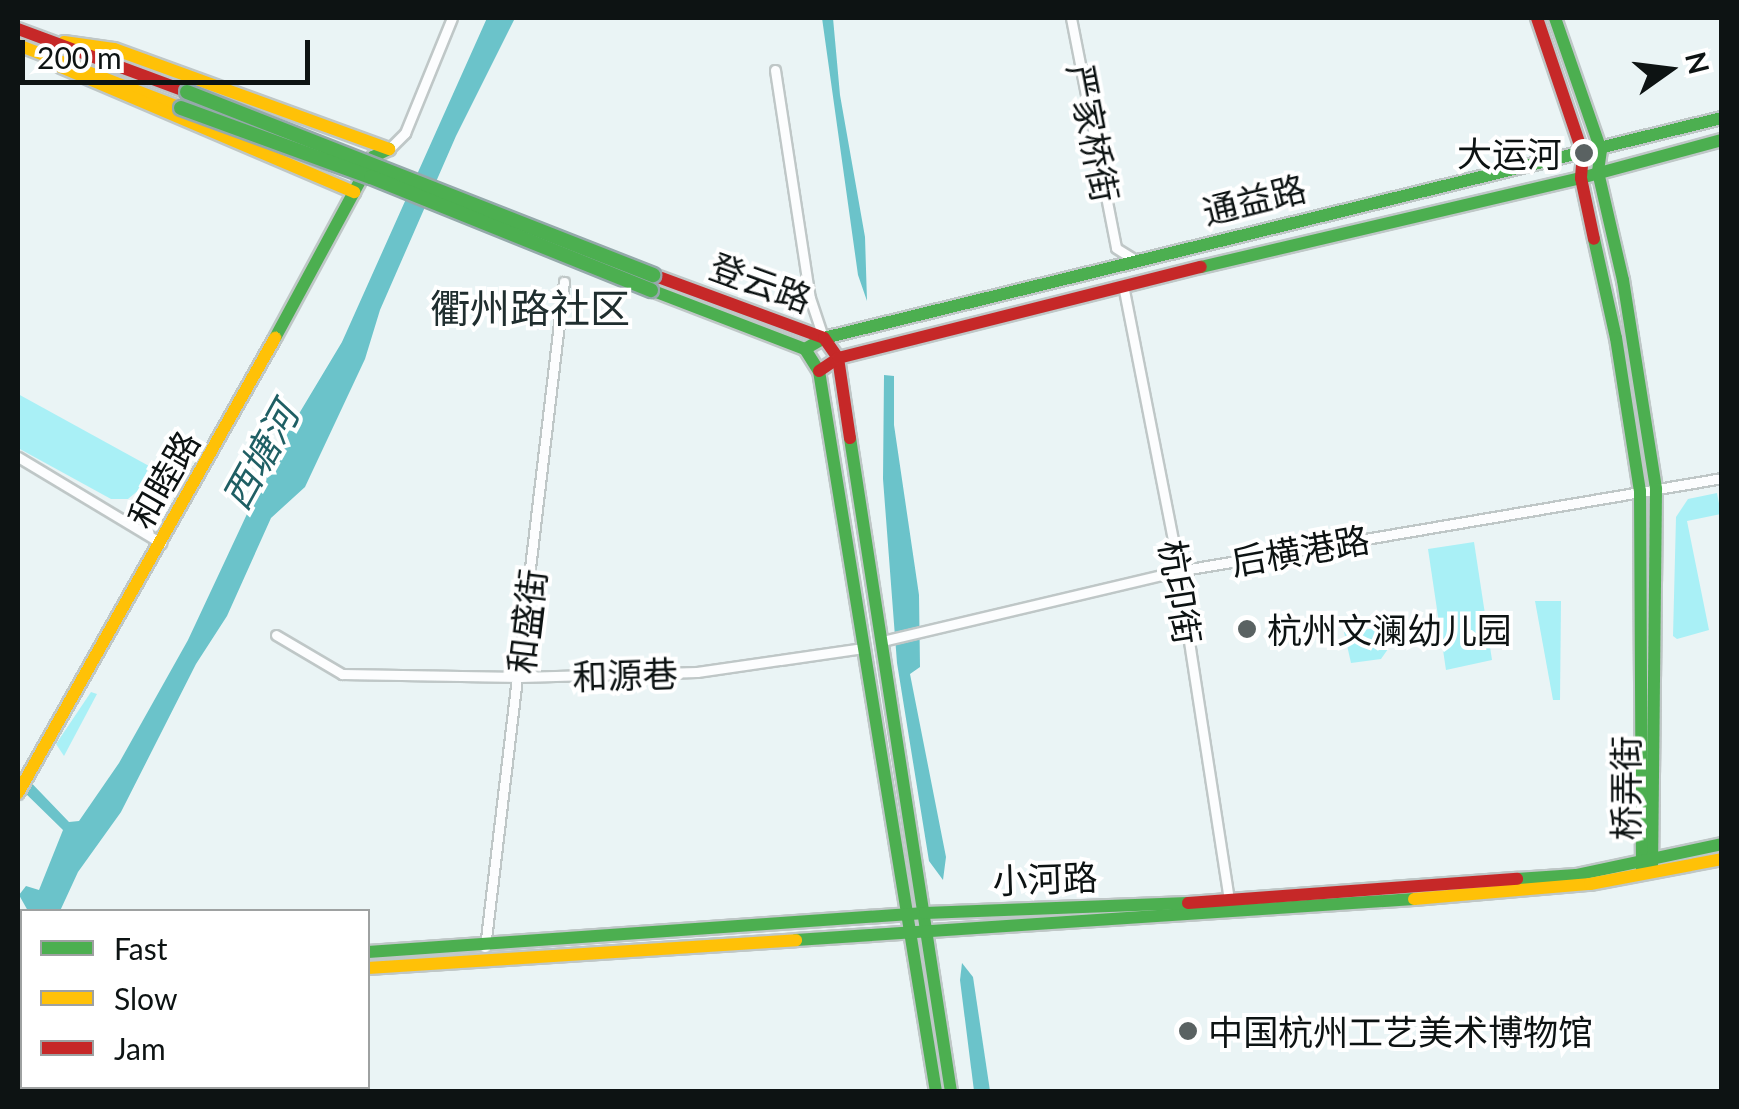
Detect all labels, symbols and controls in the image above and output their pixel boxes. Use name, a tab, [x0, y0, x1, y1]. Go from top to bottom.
scale bar	[25, 20, 315, 82]
north arrow	[1619, 20, 1719, 120]
text: 200 m	[37, 39, 122, 75]
text: N	[1679, 48, 1717, 77]
street label: 严家桥街	[1060, 60, 1128, 206]
place label: 大运河	[1457, 132, 1562, 174]
marker: 大运河	[1571, 140, 1597, 166]
street label: 通益路	[1198, 166, 1310, 232]
street label: 登云路	[704, 244, 818, 320]
district label: 衢州路社区	[430, 284, 630, 332]
water label: 西塘河	[212, 395, 308, 517]
street label: 和睦路	[119, 423, 207, 535]
street label: 后横港路	[1227, 517, 1373, 583]
street label: 杭印街	[1152, 537, 1210, 647]
street label: 和盛街	[499, 566, 553, 676]
place label: 杭州文澜幼儿园	[1267, 608, 1512, 650]
marker: 杭州文澜幼儿园	[1236, 618, 1258, 640]
street label: 和源巷	[572, 651, 678, 697]
street label: 桥弄街	[1604, 736, 1646, 840]
street label: 小河路	[992, 855, 1098, 901]
legend	[20, 909, 370, 1089]
text: Fast	[114, 930, 168, 966]
text: Slow	[114, 980, 177, 1016]
place label: 中国杭州工艺美术博物馆	[1208, 1010, 1593, 1052]
marker: 中国杭州工艺美术博物馆	[1177, 1020, 1199, 1042]
text: Jam	[114, 1030, 166, 1066]

